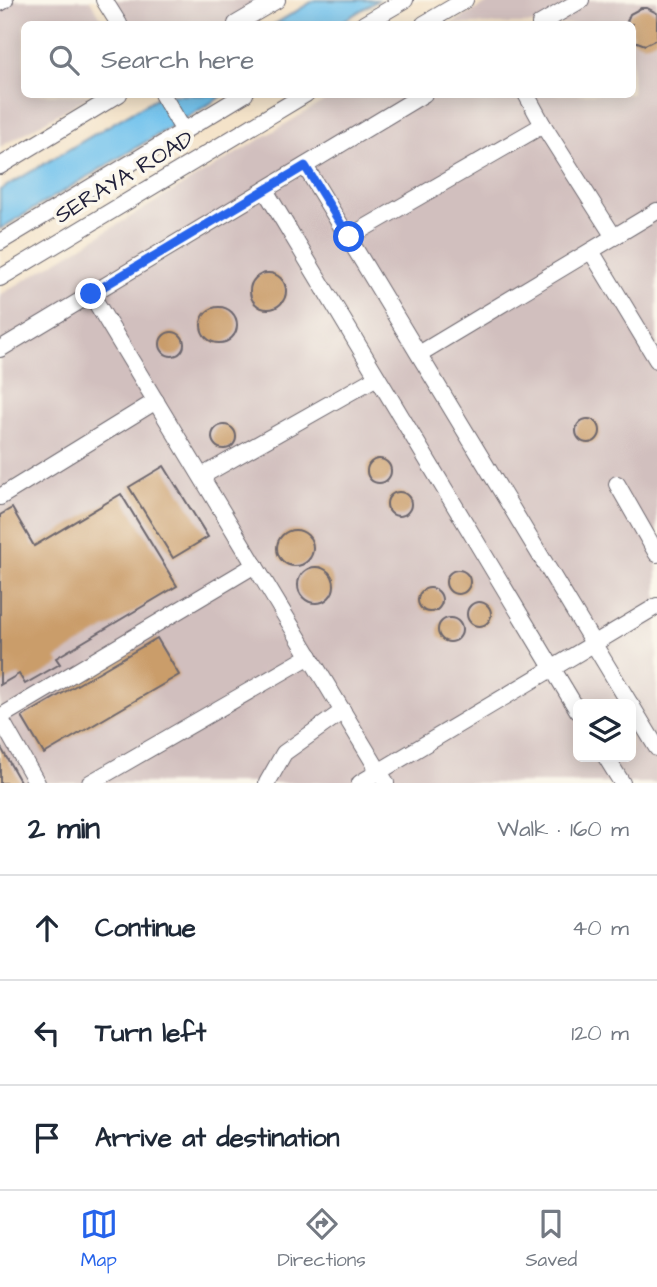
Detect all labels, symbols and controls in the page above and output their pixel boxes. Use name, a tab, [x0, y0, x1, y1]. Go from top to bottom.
search box	[21, 21, 636, 98]
icon: search	[45, 41, 83, 79]
text: Search here	[101, 42, 254, 78]
street label: SERAYA ROAD	[48, 123, 200, 231]
route start	[333, 221, 364, 252]
route end	[75, 278, 106, 309]
map controls	[573, 699, 636, 762]
button: layers	[573, 699, 636, 762]
text: 2 min	[28, 808, 100, 850]
text: Walk · 160 m	[497, 813, 629, 845]
icon: ahead	[28, 909, 66, 947]
text: Continue	[95, 910, 196, 946]
text: 40 m	[572, 912, 629, 944]
icon: left	[28, 1014, 66, 1052]
text: Turn left	[95, 1015, 206, 1051]
text: 120 m	[571, 1017, 629, 1049]
icon: arrive	[28, 1119, 66, 1157]
text: Arrive at destination	[95, 1120, 340, 1156]
tab: Map	[80, 1205, 118, 1274]
tab: Directions	[277, 1205, 366, 1274]
tab: Saved	[525, 1205, 577, 1274]

